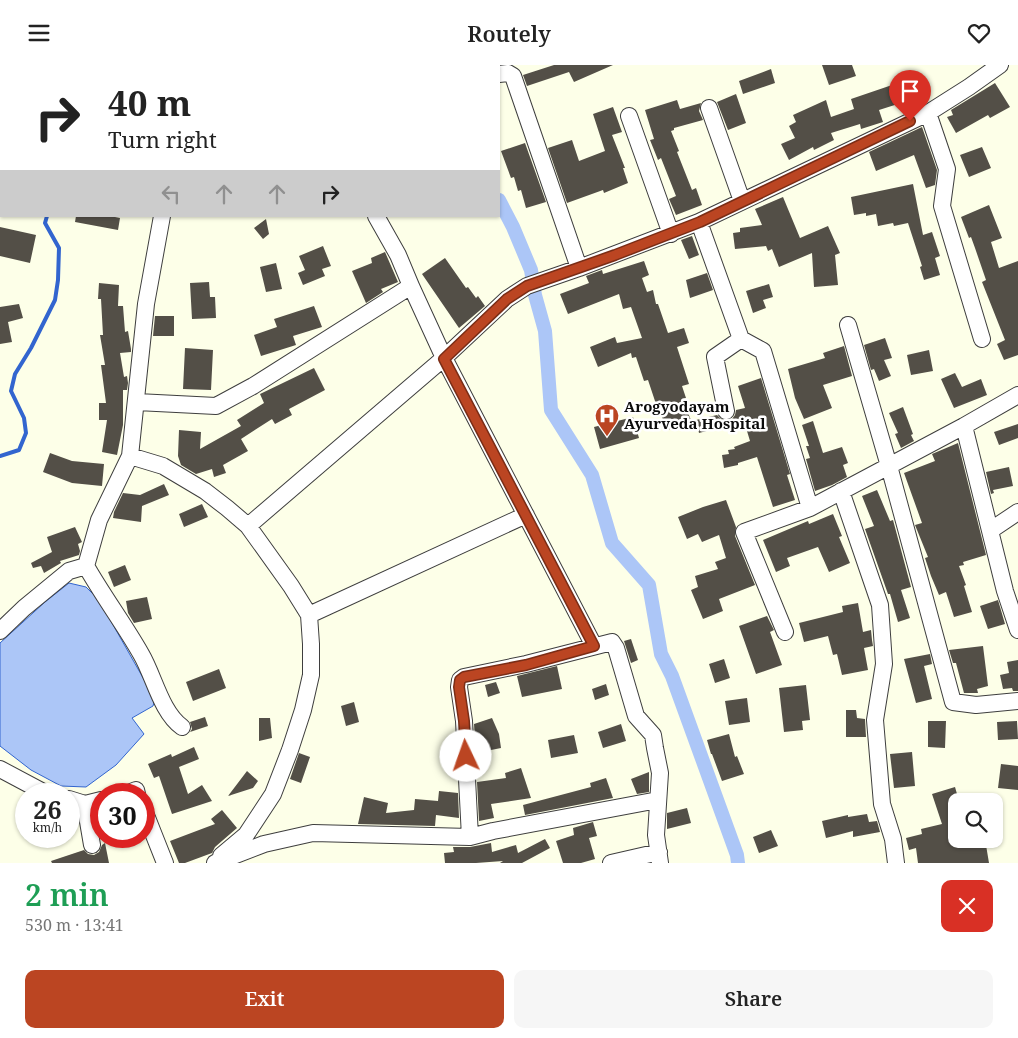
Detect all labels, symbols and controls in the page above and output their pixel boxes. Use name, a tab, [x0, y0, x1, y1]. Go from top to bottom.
text: Routely	[467, 18, 551, 48]
icon: menu	[25, 19, 53, 47]
icon: heart	[965, 19, 993, 47]
pin	[889, 70, 931, 121]
icon: arrive	[896, 77, 924, 105]
text: 40 m	[108, 79, 191, 126]
icon: right	[25, 85, 90, 150]
text: Turn right	[108, 124, 217, 154]
icon: left	[157, 180, 185, 208]
icon: ahead	[210, 180, 238, 208]
icon: ahead	[263, 180, 291, 208]
icon: right	[316, 180, 344, 208]
place label: Arogyodayam Ayurveda Hospital	[624, 396, 766, 433]
hospital icon: Arogyodayam Ayurveda Hospital	[594, 403, 620, 437]
position arrow	[439, 729, 491, 781]
speed limit sign: 30	[90, 783, 155, 848]
text: 26	[33, 792, 62, 826]
map controls	[948, 793, 1003, 848]
button: search	[948, 793, 1003, 848]
text: km/h	[33, 819, 62, 836]
text: 2 min	[25, 874, 109, 915]
button: close	[941, 880, 993, 932]
text: 530 m · 13:41	[25, 914, 124, 936]
button: Exit	[25, 970, 504, 1028]
button: Share	[514, 970, 993, 1028]

